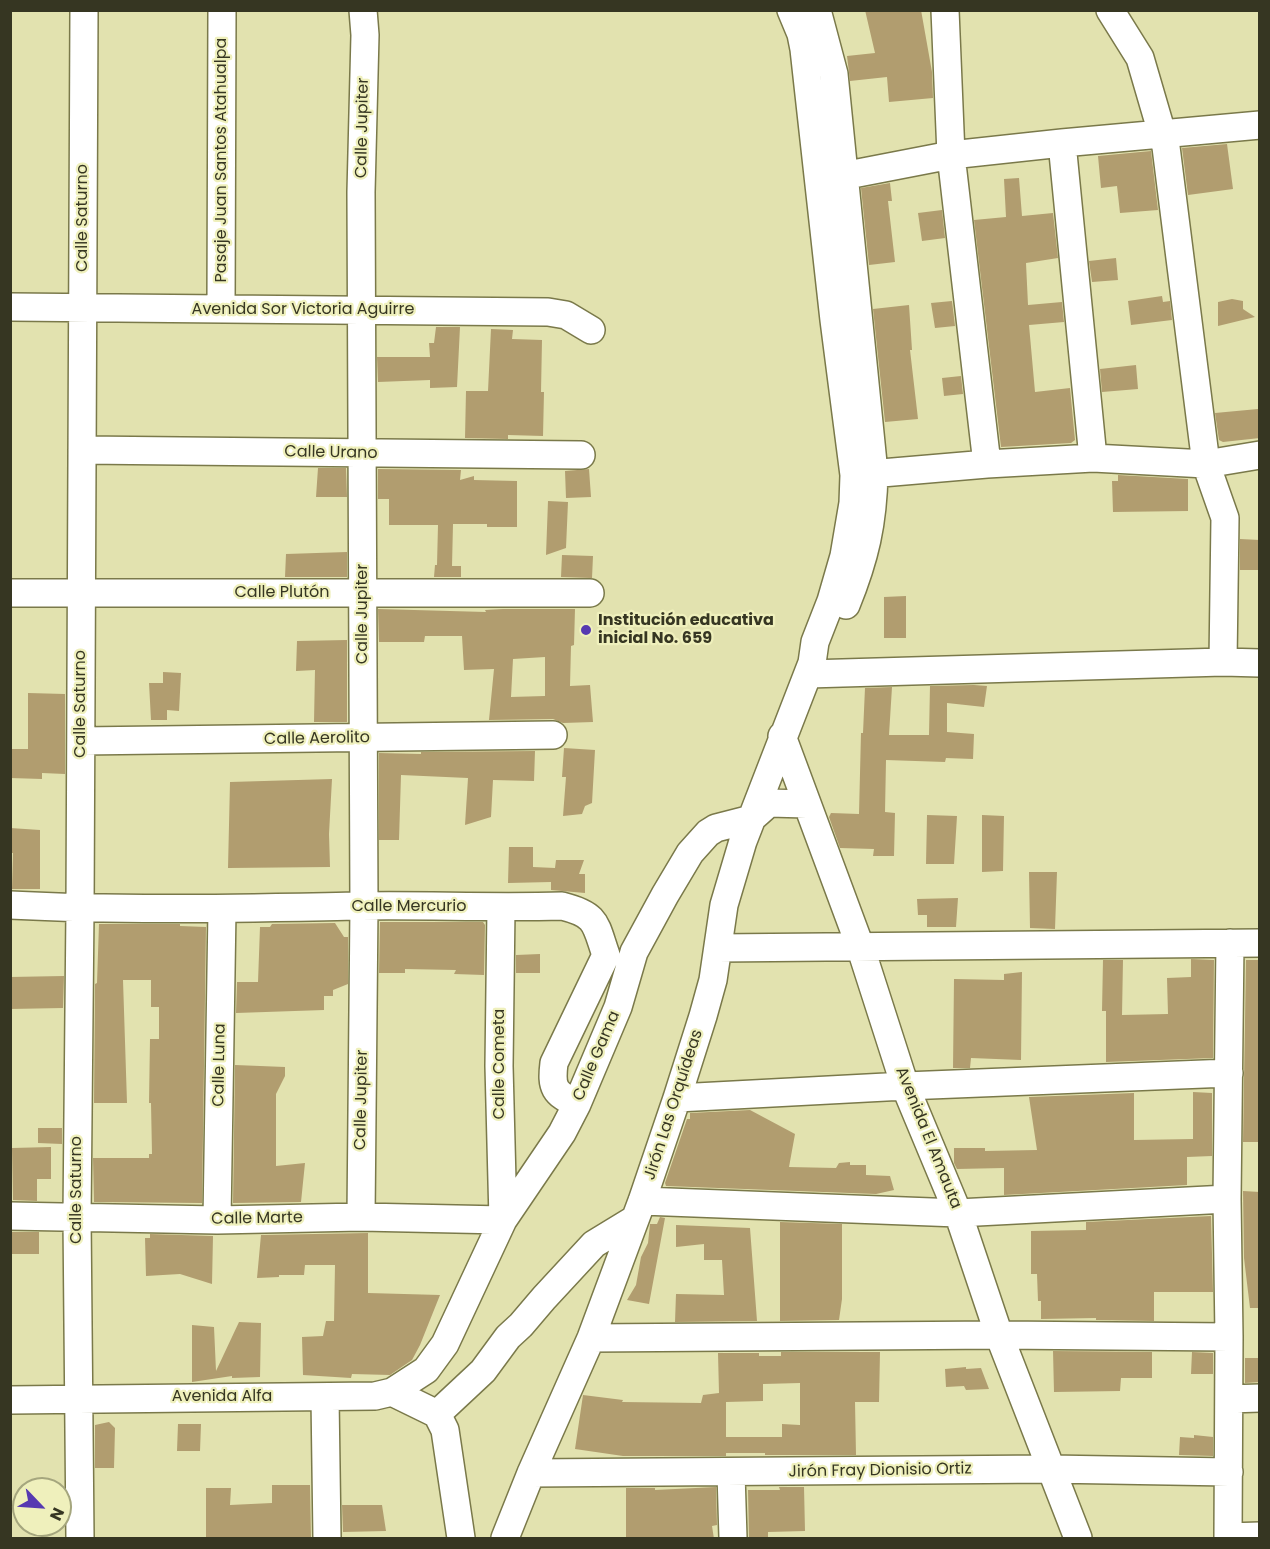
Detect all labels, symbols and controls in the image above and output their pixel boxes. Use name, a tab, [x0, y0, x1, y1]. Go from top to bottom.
street label: Pasaje Juan Santos Atahualpa	[212, 38, 232, 282]
street label: Calle Jupiter	[353, 78, 373, 178]
street label: Calle Saturno	[73, 164, 93, 272]
street label: Avenida Sor Victoria Aguirre	[192, 300, 414, 320]
street label: Calle Urano	[284, 443, 378, 463]
street label: Calle Jupiter	[353, 564, 373, 664]
street label: Calle Plutón	[235, 583, 329, 603]
place label: Institución educativa inicial No. 659	[598, 611, 774, 649]
marker: Institución educativa inicial No. 659	[579, 623, 593, 637]
street label: Calle Saturno	[71, 650, 91, 758]
street label: Calle Aerolito	[264, 728, 370, 750]
street label: Calle Mercurio	[352, 897, 466, 917]
street label: Calle Gama	[569, 1008, 625, 1104]
street label: Calle Cometa	[490, 1009, 510, 1119]
street label: Calle Luna	[210, 1023, 230, 1107]
street label: Jirón Las Orquídeas	[641, 1027, 707, 1183]
street label: Calle Jupiter	[352, 1050, 372, 1150]
street label: Avenida El Amauta	[891, 1064, 965, 1212]
street label: Calle Saturno	[67, 1136, 87, 1244]
street label: Calle Marte	[211, 1209, 303, 1229]
street label: Avenida Alfa	[172, 1387, 272, 1407]
street label: Jirón Fray Dionisio Ortiz	[788, 1460, 972, 1482]
north arrow	[12, 1477, 72, 1537]
text: N	[44, 1504, 70, 1524]

